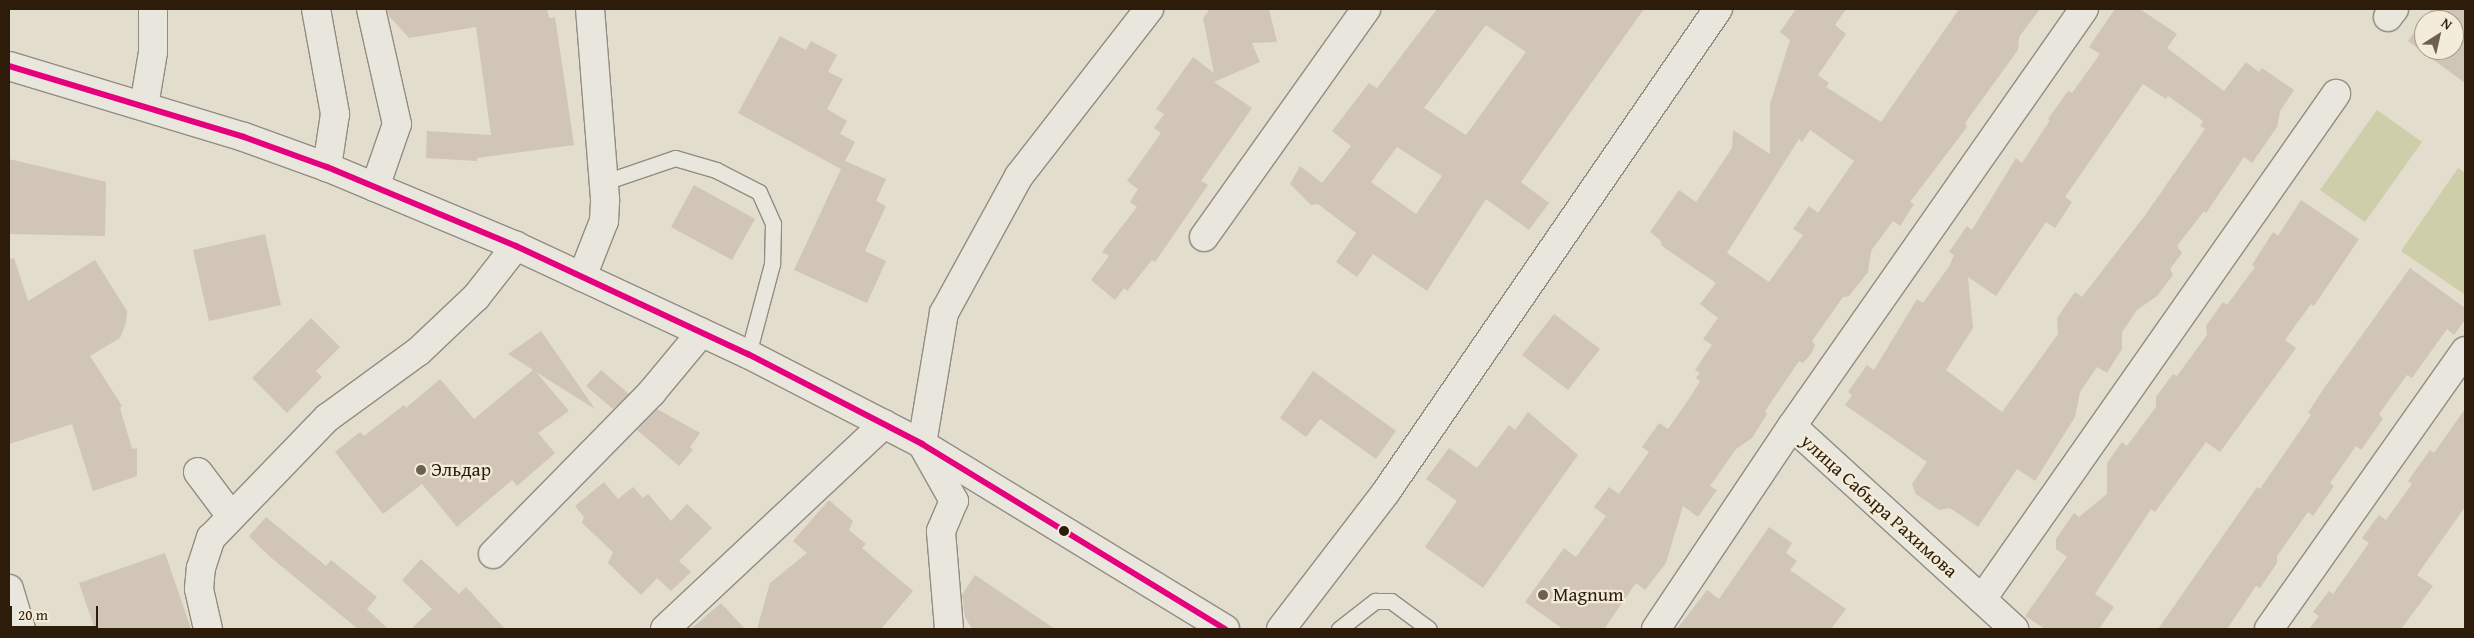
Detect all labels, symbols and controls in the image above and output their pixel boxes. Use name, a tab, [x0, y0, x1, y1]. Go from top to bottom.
north arrow	[2414, 10, 2464, 60]
text: N	[2437, 13, 2457, 34]
street label: улица Сабыра Рахимова	[1796, 430, 1962, 582]
place label: Эльдар	[431, 459, 491, 481]
marker: Эльдар	[415, 464, 427, 476]
unlabelled marker	[1059, 526, 1069, 536]
place label: Magnum	[1553, 584, 1623, 606]
marker: Magnum	[1537, 589, 1549, 601]
scale bar	[12, 596, 100, 628]
text: 20 m	[18, 604, 48, 625]

